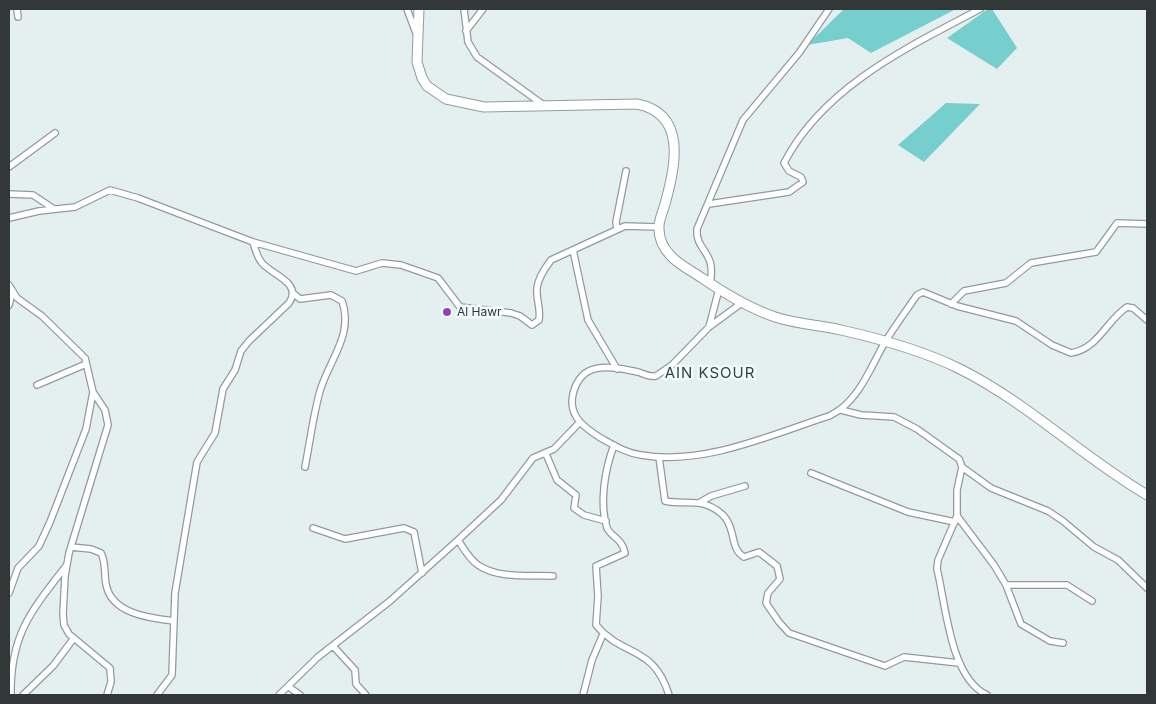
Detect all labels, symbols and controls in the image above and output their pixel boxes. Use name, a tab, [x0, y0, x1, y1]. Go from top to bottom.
place label: Al Hawr	[457, 305, 502, 319]
marker: Al Hawr	[441, 306, 453, 318]
district label: AIN KSOUR	[664, 364, 756, 382]

